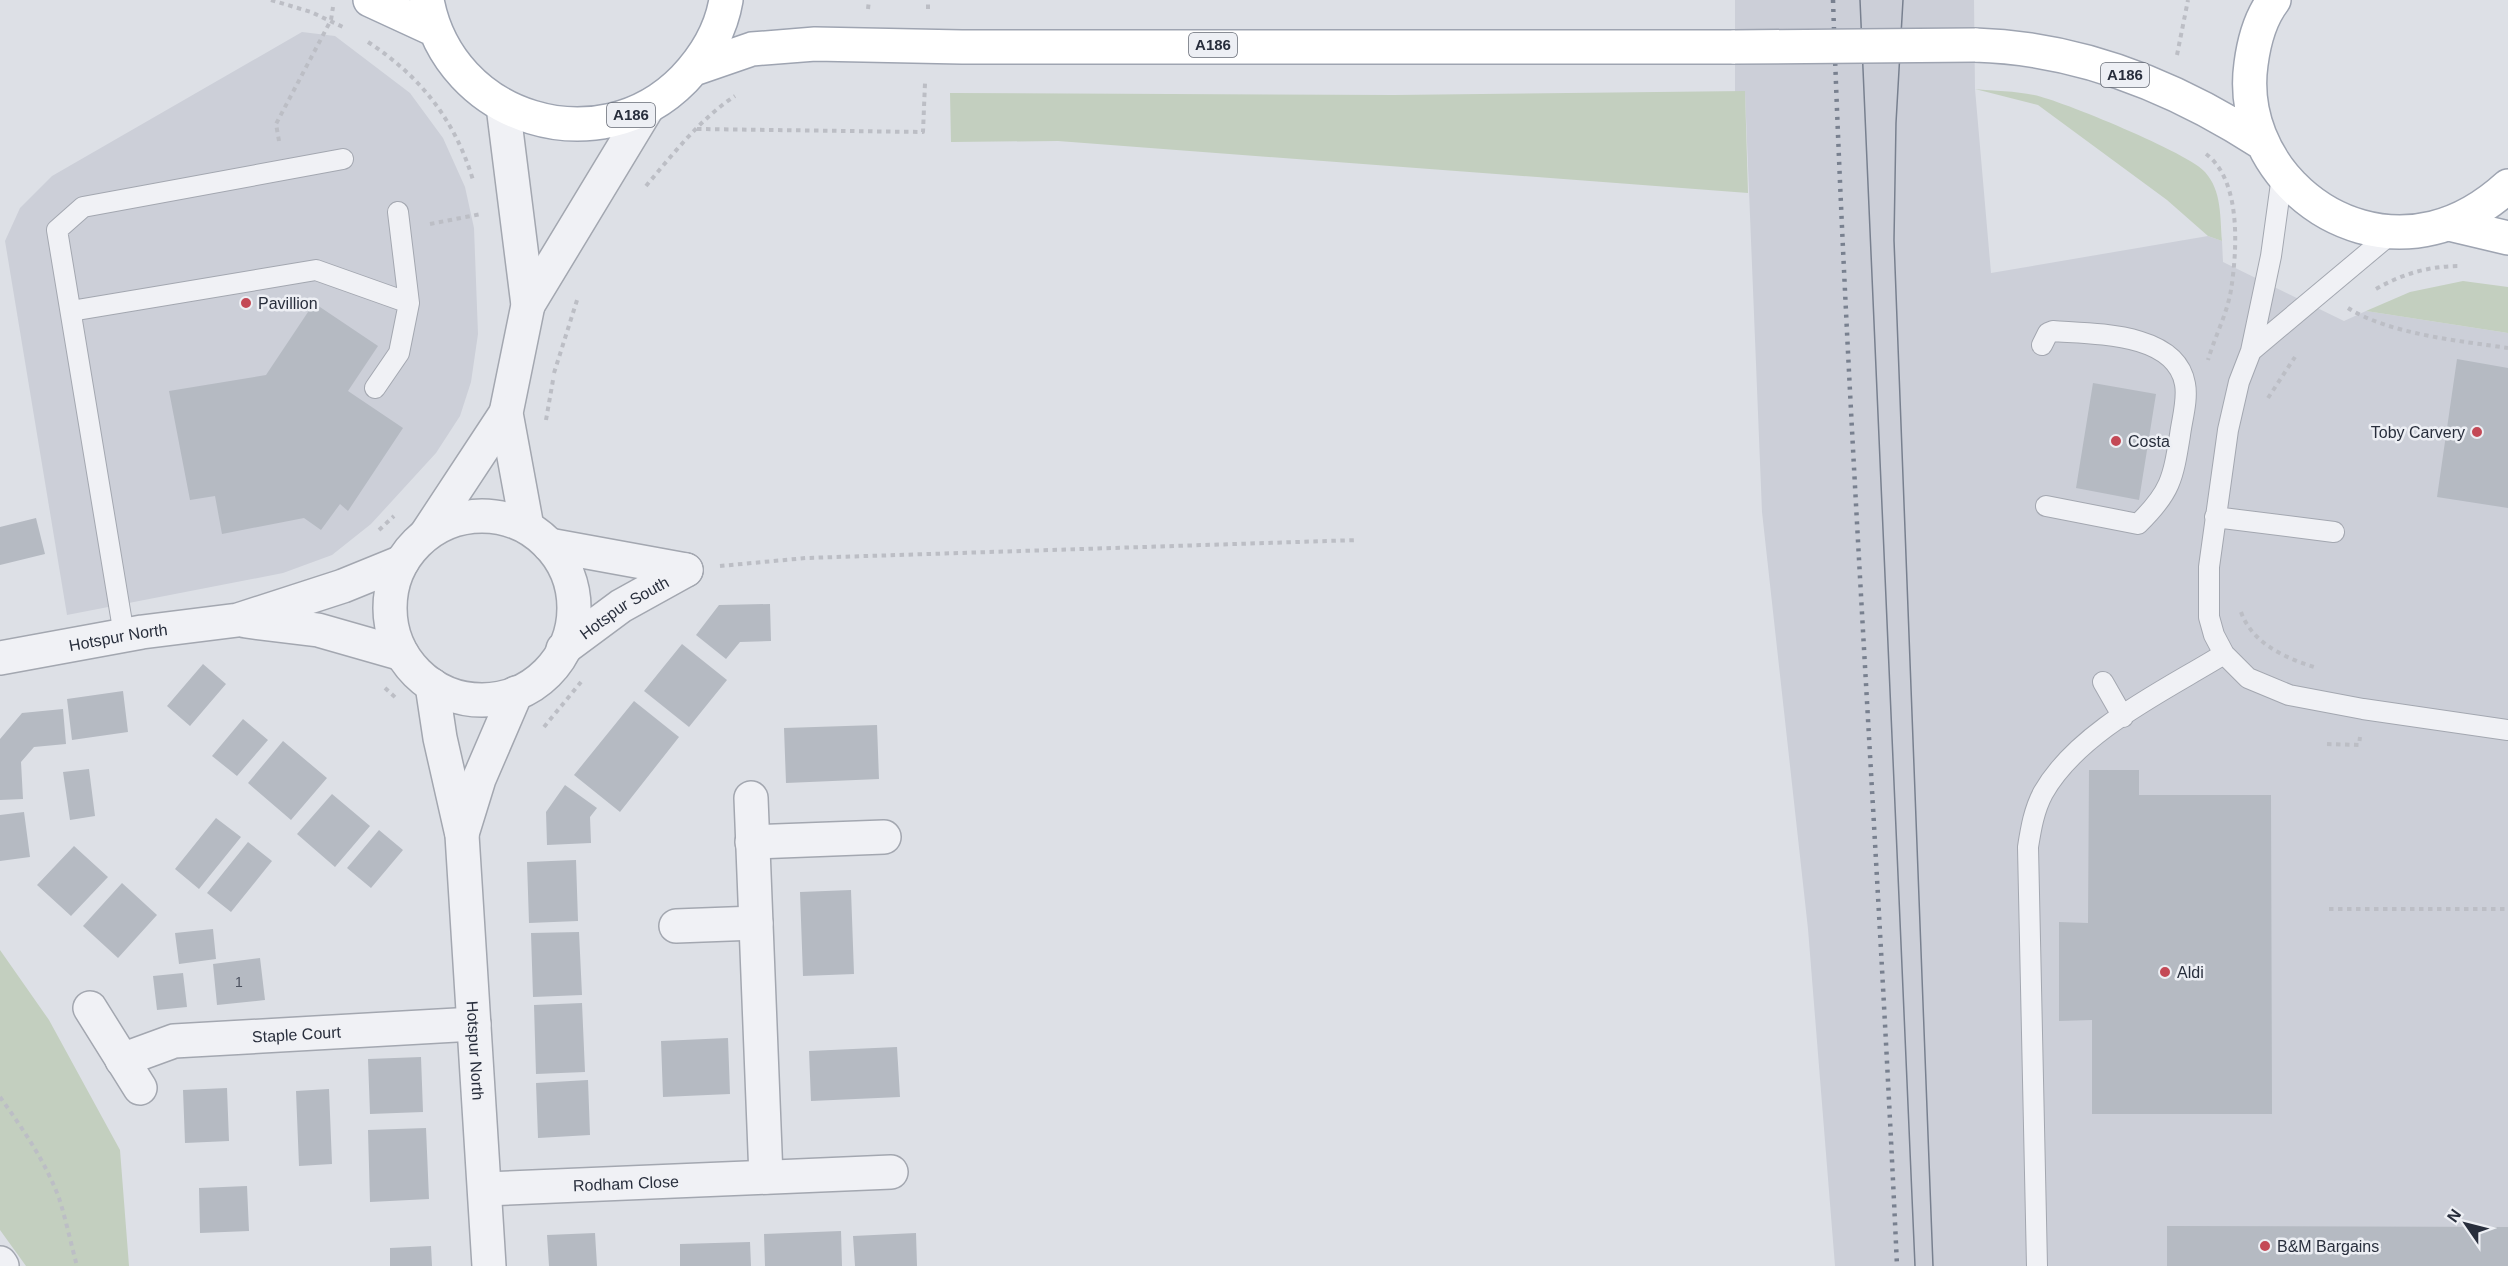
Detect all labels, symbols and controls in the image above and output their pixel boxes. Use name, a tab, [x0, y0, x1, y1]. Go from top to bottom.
road number: A186	[1189, 33, 1237, 57]
road number: A186	[2101, 63, 2149, 87]
road number: A186	[607, 103, 655, 127]
place label: Pavillion	[258, 295, 318, 312]
marker: Pavillion	[239, 296, 253, 310]
place label: Toby Carvery	[2371, 424, 2465, 441]
marker: Toby Carvery	[2470, 425, 2484, 439]
place label: Costa	[2128, 433, 2170, 450]
marker: Costa	[2109, 434, 2123, 448]
street label: Hotspur South	[577, 573, 672, 643]
street label: Hotspur North	[68, 621, 168, 654]
place label: Aldi	[2177, 964, 2204, 981]
marker: Aldi	[2158, 965, 2172, 979]
house number: 1	[235, 974, 243, 990]
street label: Hotspur North	[463, 1000, 487, 1101]
street label: Staple Court	[252, 1024, 342, 1046]
street label: Rodham Close	[573, 1173, 679, 1194]
north arrow	[2436, 1194, 2496, 1254]
text: N	[2444, 1206, 2464, 1225]
place label: B&M Bargains	[2277, 1238, 2379, 1255]
marker: B&M Bargains	[2258, 1239, 2272, 1253]

